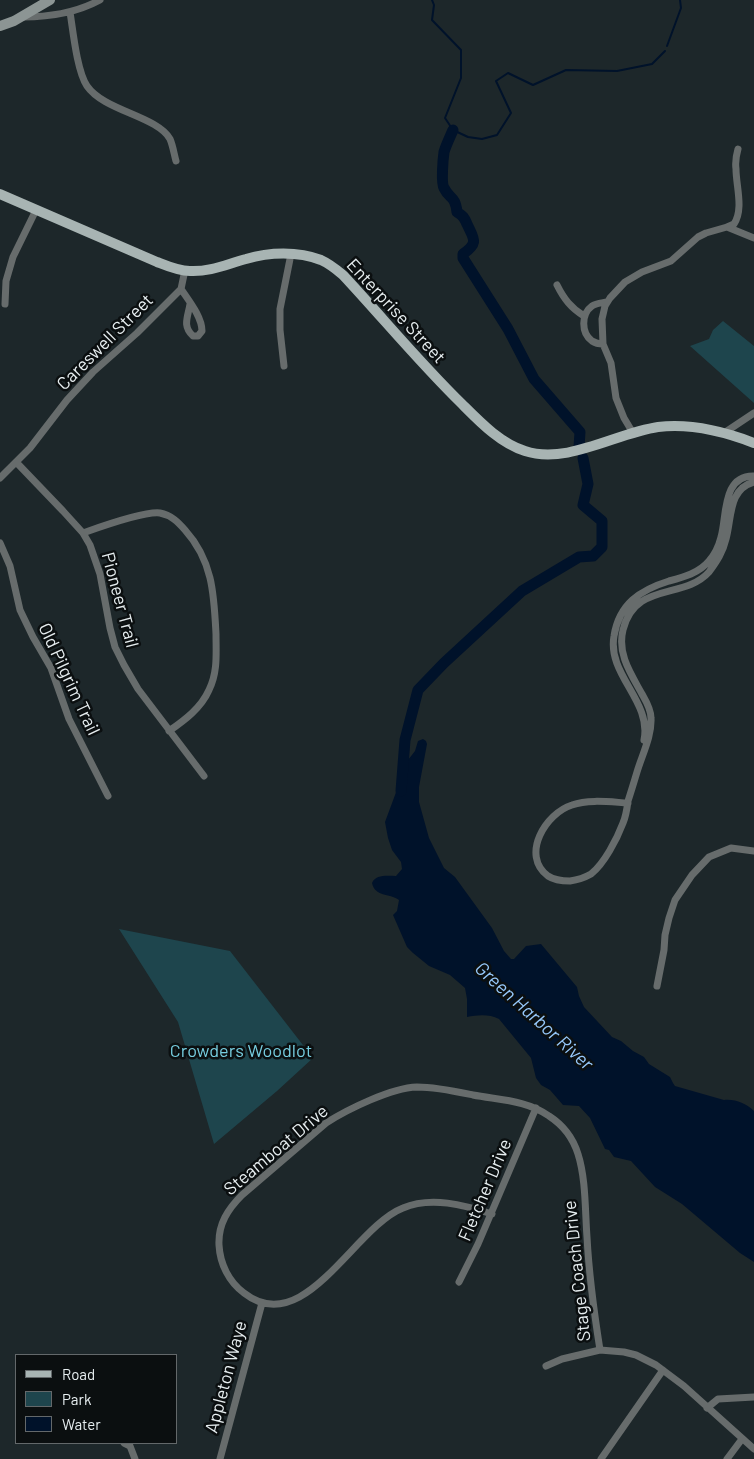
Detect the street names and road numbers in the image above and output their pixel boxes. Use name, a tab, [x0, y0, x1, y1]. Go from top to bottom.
street label: Enterprise Street	[342, 254, 450, 368]
street label: Careswell Street	[52, 289, 158, 395]
street label: Pioneer Trail	[97, 550, 143, 650]
street label: Old Pilgrim Trail	[34, 620, 104, 738]
street label: Steamboat Drive	[220, 1100, 332, 1200]
street label: Fletcher Drive	[454, 1136, 516, 1244]
street label: Stage Coach Drive	[559, 1199, 595, 1343]
street label: Appleton Waye	[201, 1318, 251, 1436]

